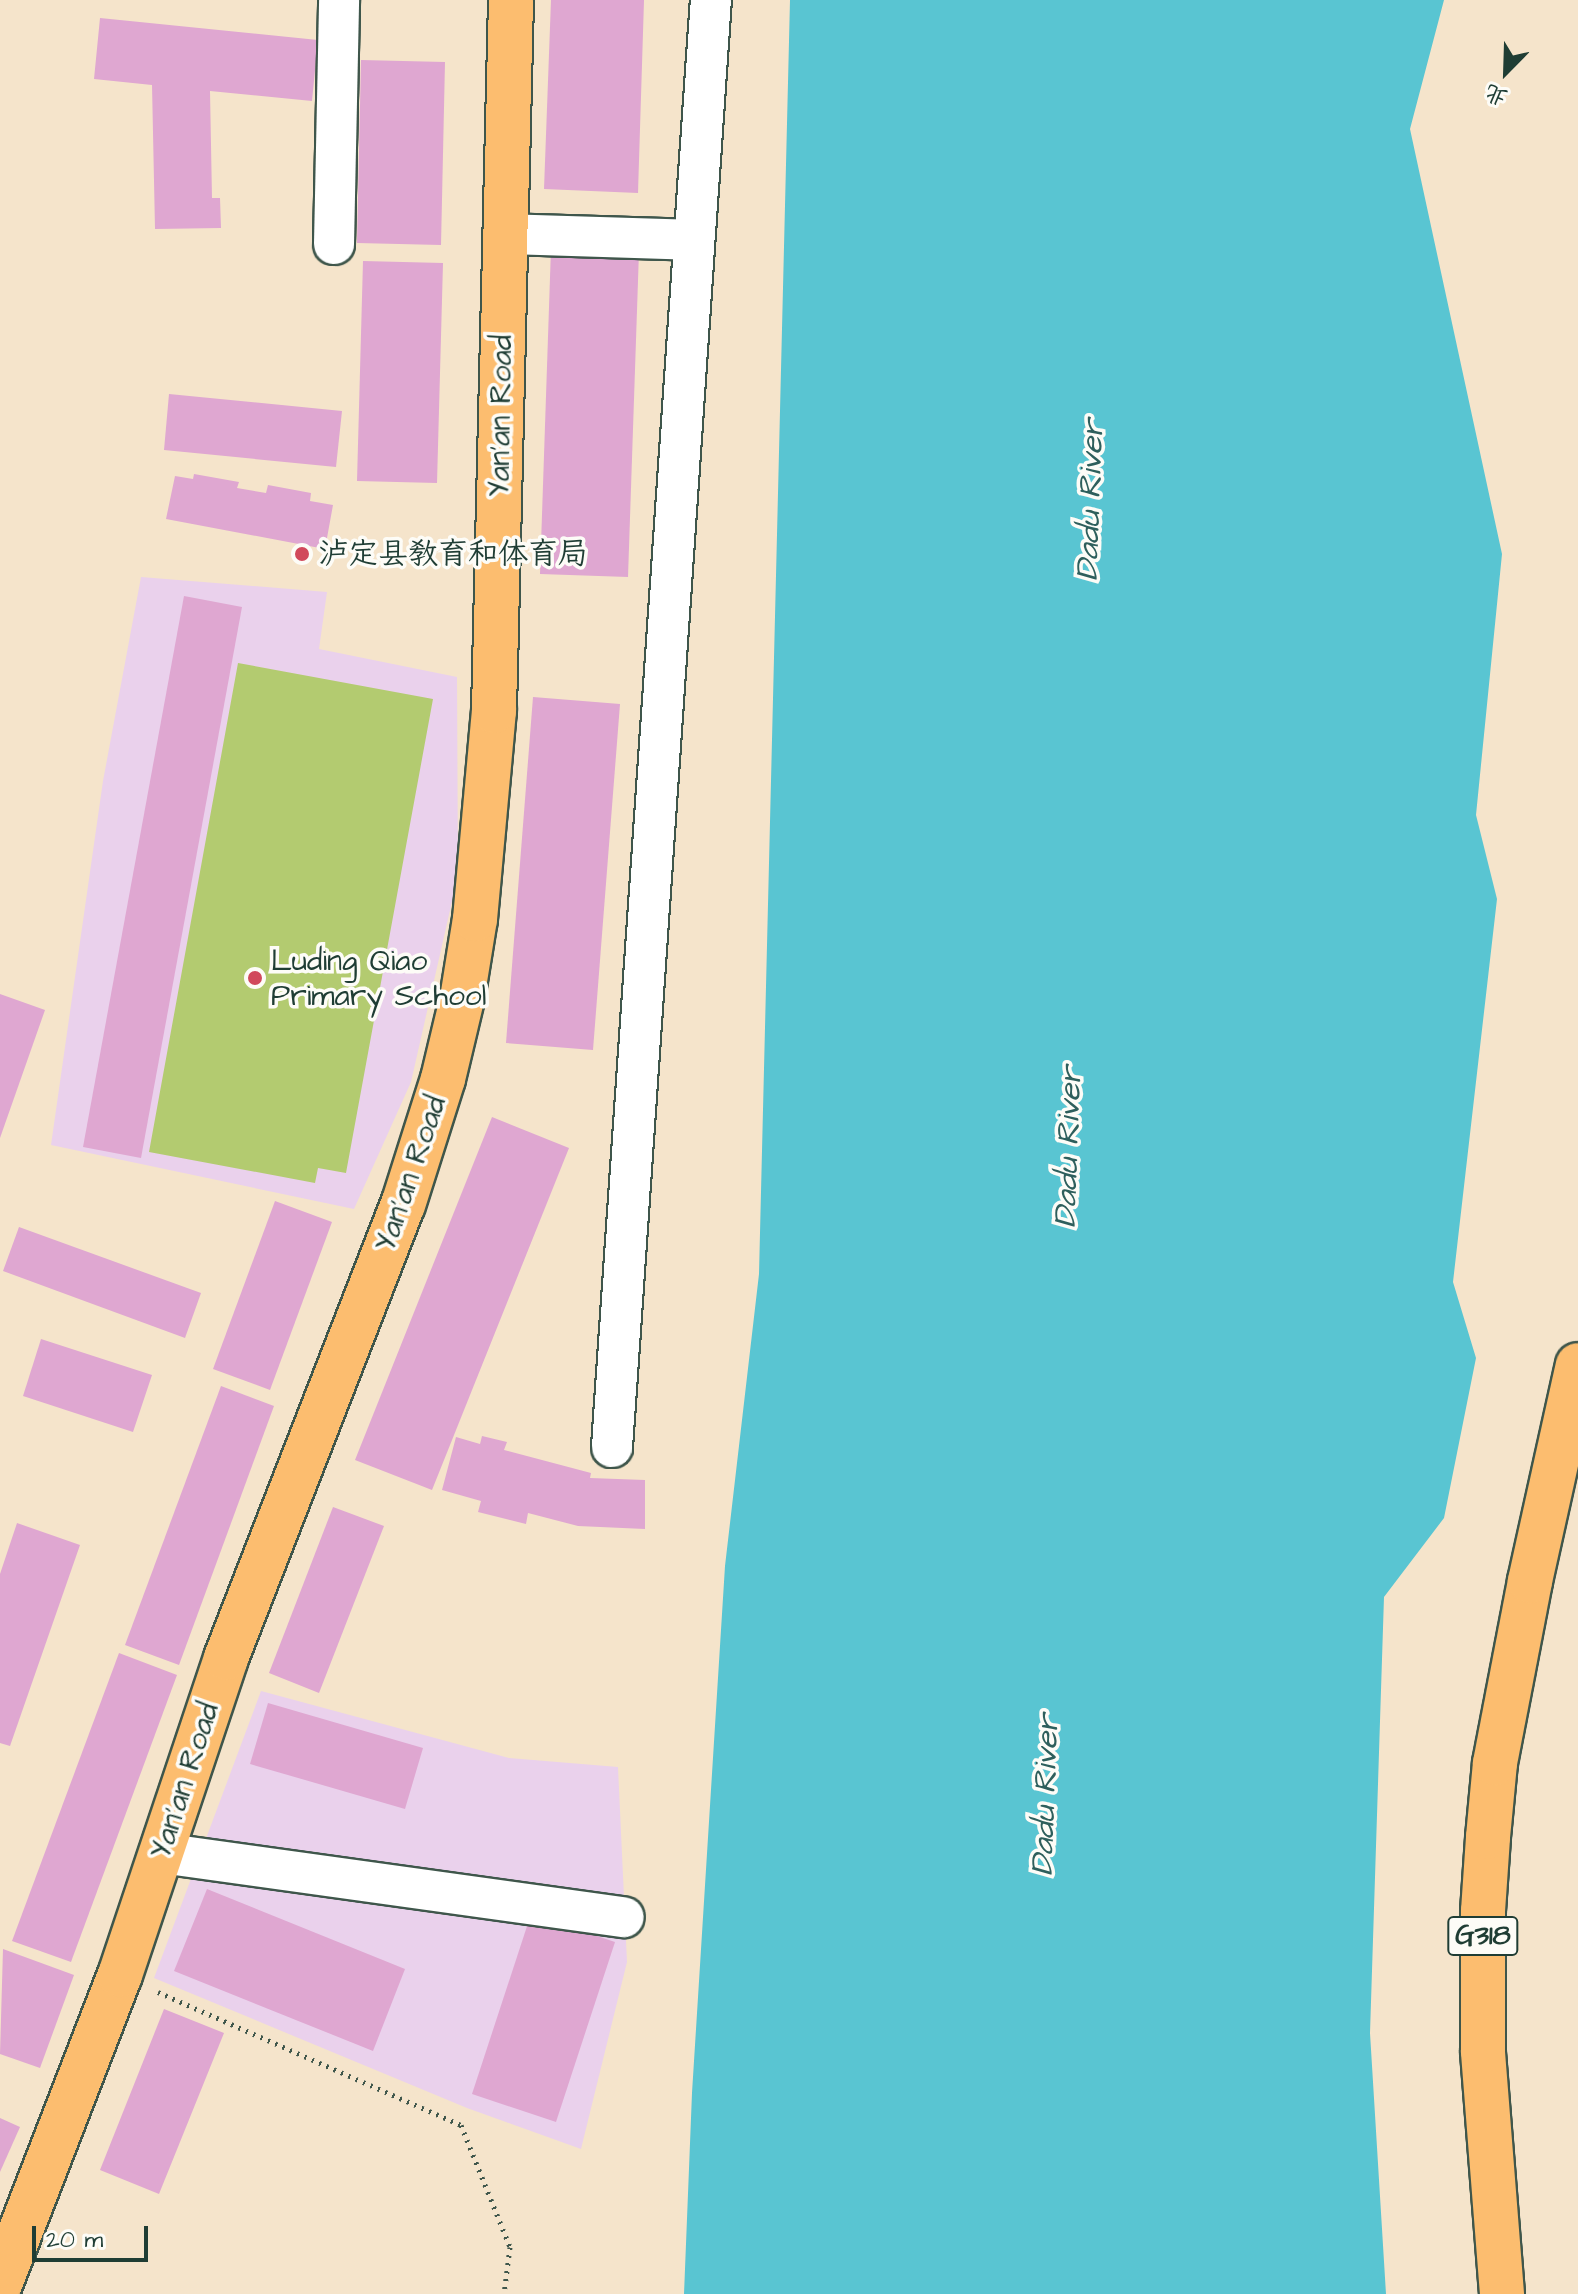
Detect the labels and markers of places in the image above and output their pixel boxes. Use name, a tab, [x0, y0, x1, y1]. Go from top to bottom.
place label: 泸定县教育和体育局	[318, 536, 588, 572]
marker: 泸定县教育和体育局	[293, 545, 311, 563]
place label: Luding Qiao Primary School	[271, 943, 486, 1014]
marker: Luding Qiao Primary School	[246, 969, 264, 987]

